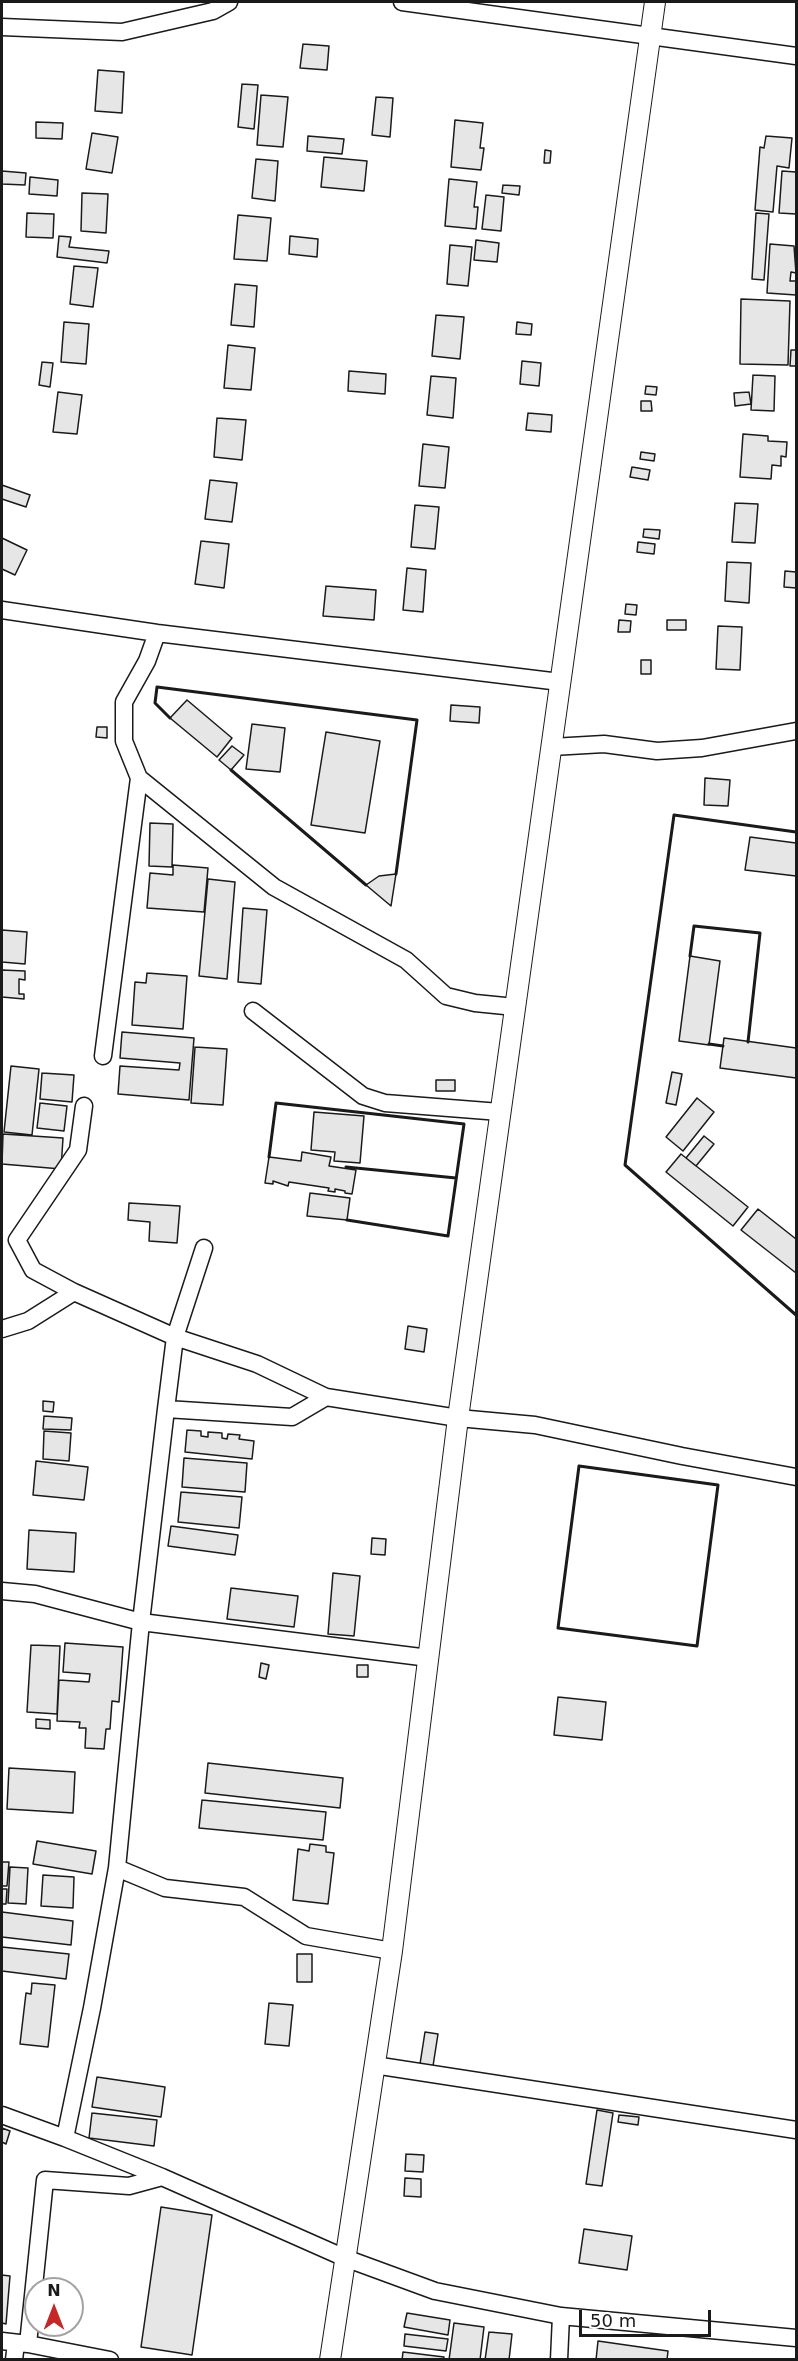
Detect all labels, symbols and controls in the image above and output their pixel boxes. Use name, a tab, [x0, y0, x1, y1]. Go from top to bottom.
north arrow	[24, 2277, 84, 2337]
text: N	[47, 2281, 61, 2300]
scale bar	[582, 2298, 714, 2336]
text: 50 m	[590, 2310, 636, 2331]

